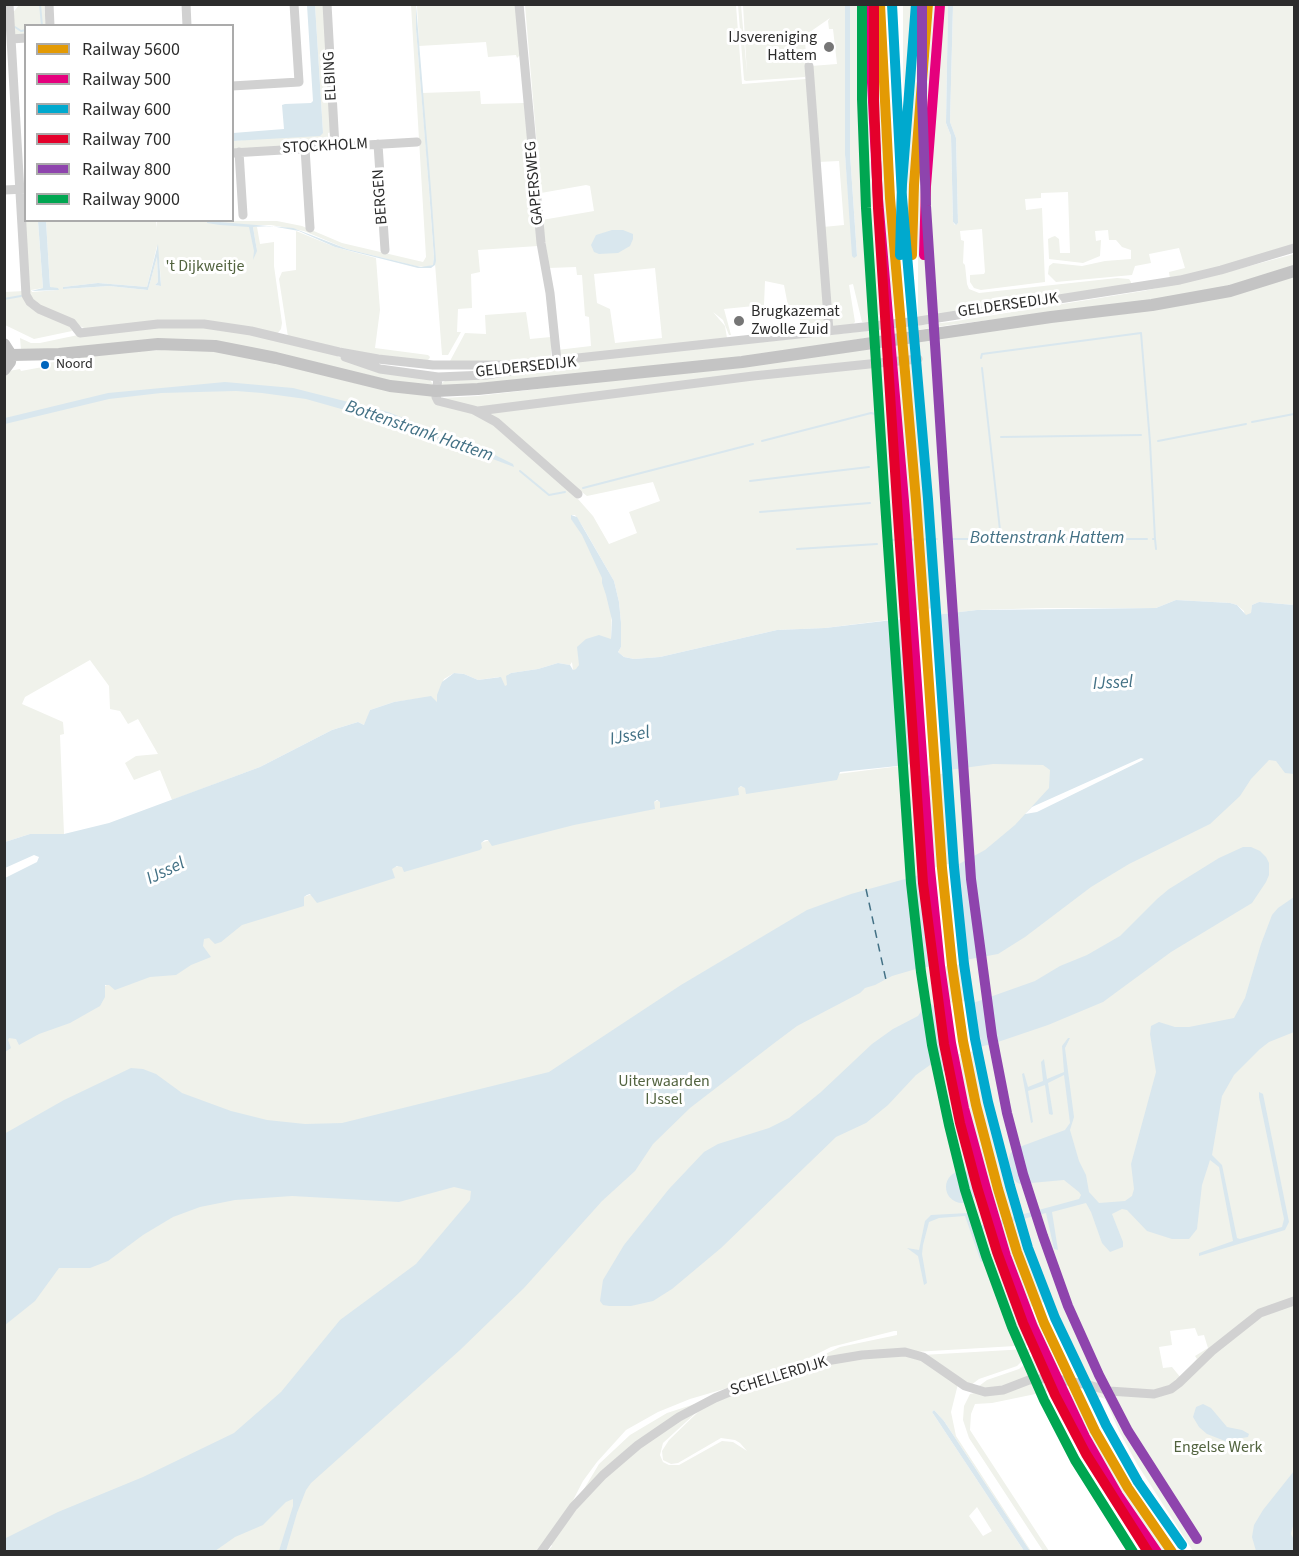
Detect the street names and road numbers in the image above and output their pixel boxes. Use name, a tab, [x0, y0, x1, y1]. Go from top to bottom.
street label: ELBING	[320, 51, 342, 101]
street label: STOCKHOLM	[282, 135, 368, 159]
street label: GAPERSWEG	[522, 140, 548, 226]
street label: BERGEN	[369, 169, 393, 225]
street label: GELDERSEDIJK	[957, 289, 1059, 323]
street label: GELDERSEDIJK	[475, 353, 577, 383]
street label: SCHELLERDIJK	[728, 1353, 830, 1401]

